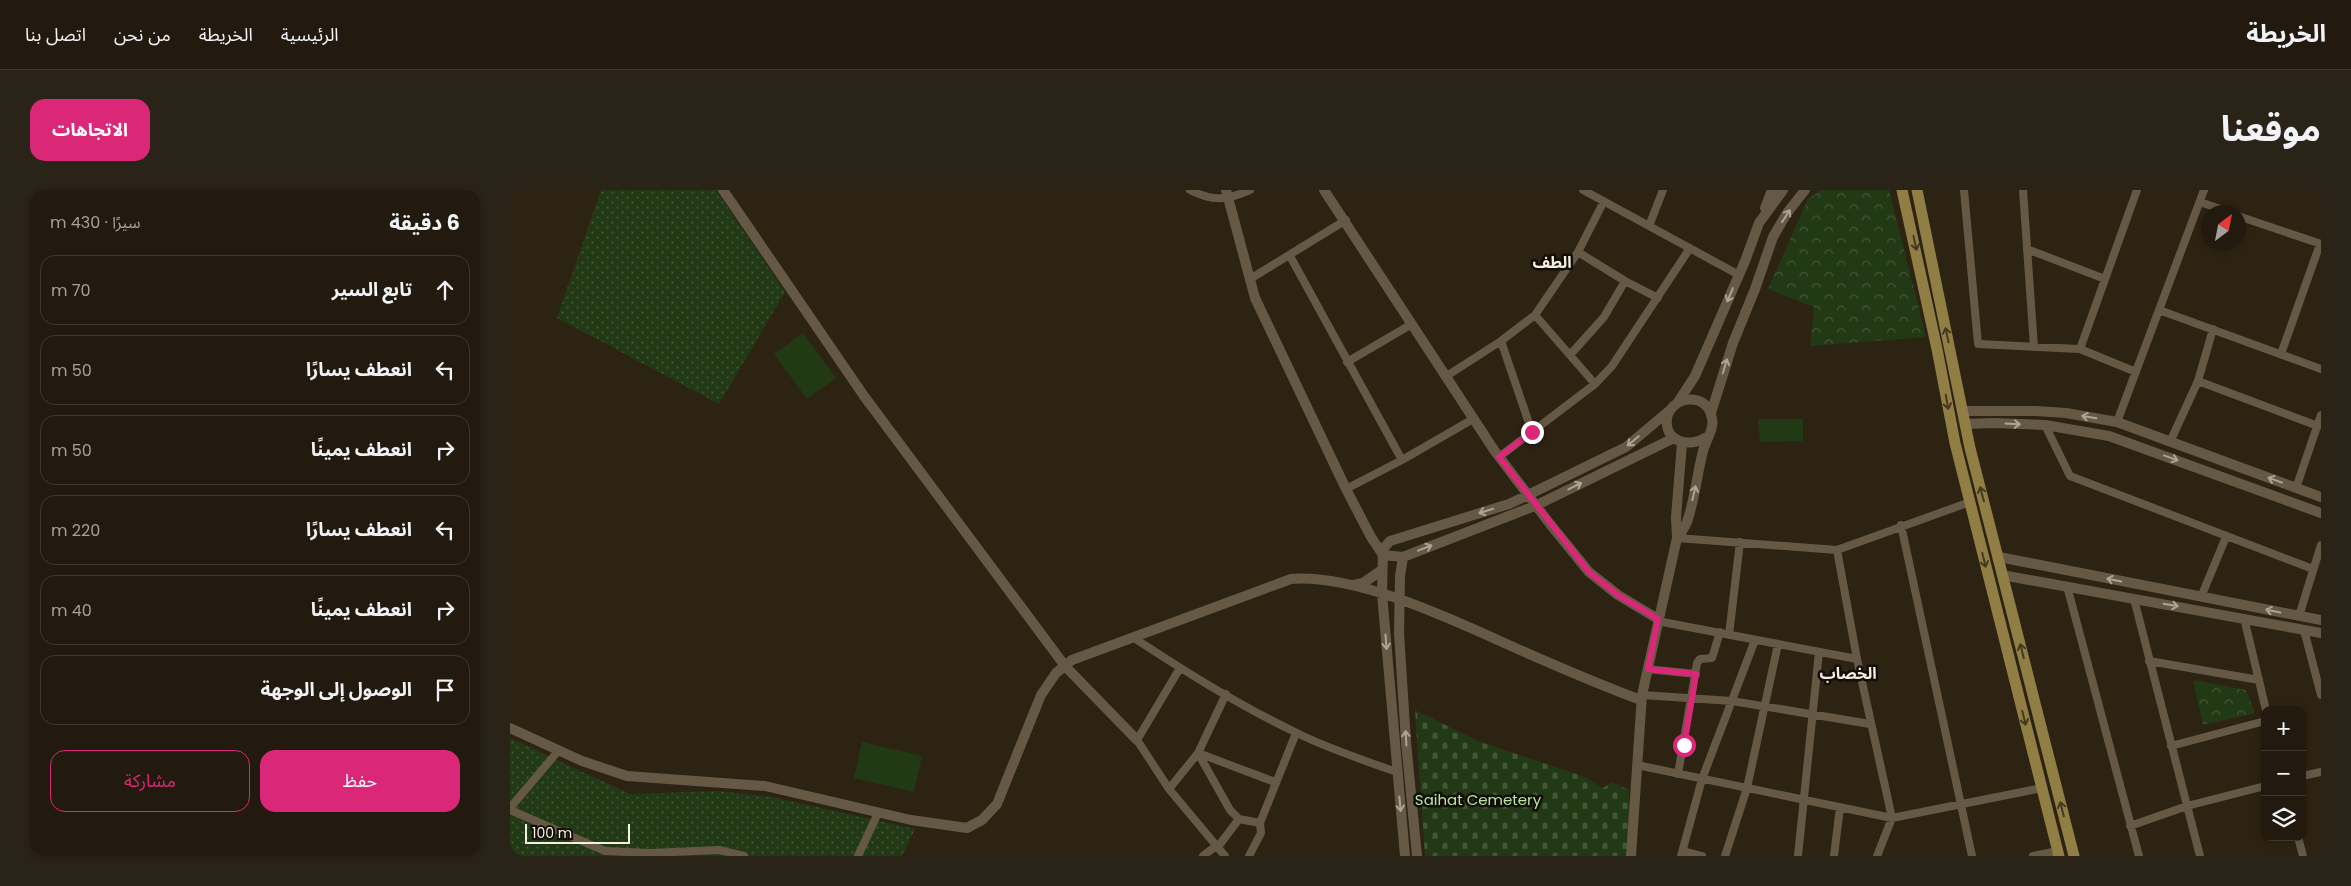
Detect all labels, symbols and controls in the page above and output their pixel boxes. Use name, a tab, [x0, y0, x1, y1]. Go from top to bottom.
text: الخريطة	[2246, 17, 2326, 50]
text: اتصل بنا	[25, 22, 86, 47]
text: من نحن	[114, 22, 171, 47]
text: الخريطة	[199, 22, 253, 47]
text: الرئيسية	[281, 22, 339, 47]
button: الاتجاهات	[30, 99, 150, 161]
text: موقعنا	[2221, 104, 2321, 153]
north arrow	[2201, 205, 2246, 250]
text: 6 دقيقة	[389, 208, 460, 237]
one-way arrow	[1781, 209, 1791, 223]
text: سيرًا · 430 m	[50, 211, 141, 234]
one-way arrow	[1911, 234, 1920, 250]
district label: الطف	[1532, 251, 1572, 274]
text: تابع السير	[332, 276, 412, 303]
icon: ahead	[431, 276, 459, 304]
text: 70 m	[51, 279, 91, 302]
one-way arrow	[1725, 287, 1735, 302]
one-way arrow	[1941, 328, 1951, 344]
text: انعطف يسارًا	[306, 356, 412, 383]
icon: left	[431, 356, 459, 384]
text: 50 m	[51, 359, 92, 382]
one-way arrow	[1721, 359, 1731, 375]
one-way arrow	[1943, 394, 1953, 410]
one-way arrow	[2081, 411, 2097, 421]
one-way arrow	[2005, 419, 2021, 428]
route end	[1521, 421, 1544, 444]
text: انعطف يمينًا	[311, 436, 412, 463]
icon: right	[431, 436, 459, 464]
one-way arrow	[1626, 436, 1639, 447]
text: 50 m	[51, 439, 92, 462]
one-way arrow	[2163, 454, 2178, 463]
one-way arrow	[2268, 475, 2283, 484]
one-way arrow	[1567, 481, 1582, 490]
one-way arrow	[1690, 485, 1699, 501]
one-way arrow	[1977, 486, 1986, 502]
one-way arrow	[1479, 506, 1495, 516]
text: انعطف يسارًا	[306, 516, 412, 543]
icon: left	[431, 516, 459, 544]
text: 220 m	[51, 519, 100, 542]
one-way arrow	[1417, 543, 1432, 553]
one-way arrow	[1980, 552, 1990, 568]
one-way arrow	[2106, 575, 2122, 584]
text: انعطف يمينًا	[311, 596, 412, 623]
icon: right	[431, 596, 459, 624]
text: 40 m	[51, 599, 92, 622]
one-way arrow	[2162, 600, 2178, 610]
one-way arrow	[2265, 606, 2281, 616]
one-way arrow	[1381, 634, 1391, 650]
one-way arrow	[2017, 644, 2026, 660]
district label: الخصاب	[1819, 662, 1877, 685]
text: الوصول إلى الوجهة	[260, 676, 412, 703]
icon: arrive	[431, 676, 459, 704]
map controls	[2261, 706, 2306, 841]
button: +	[2261, 706, 2306, 751]
one-way arrow	[2020, 709, 2029, 725]
one-way arrow	[1401, 730, 1410, 746]
route start	[1673, 734, 1696, 757]
button: مشاركة	[50, 750, 250, 812]
button: حفظ	[260, 750, 460, 812]
button: −	[2261, 751, 2306, 796]
park label: Saihat Cemetery	[1415, 789, 1542, 810]
one-way arrow	[1395, 796, 1405, 812]
button: layers	[2261, 796, 2306, 841]
one-way arrow	[2057, 801, 2066, 817]
scale bar	[525, 821, 630, 844]
text: 100 m	[532, 823, 572, 843]

